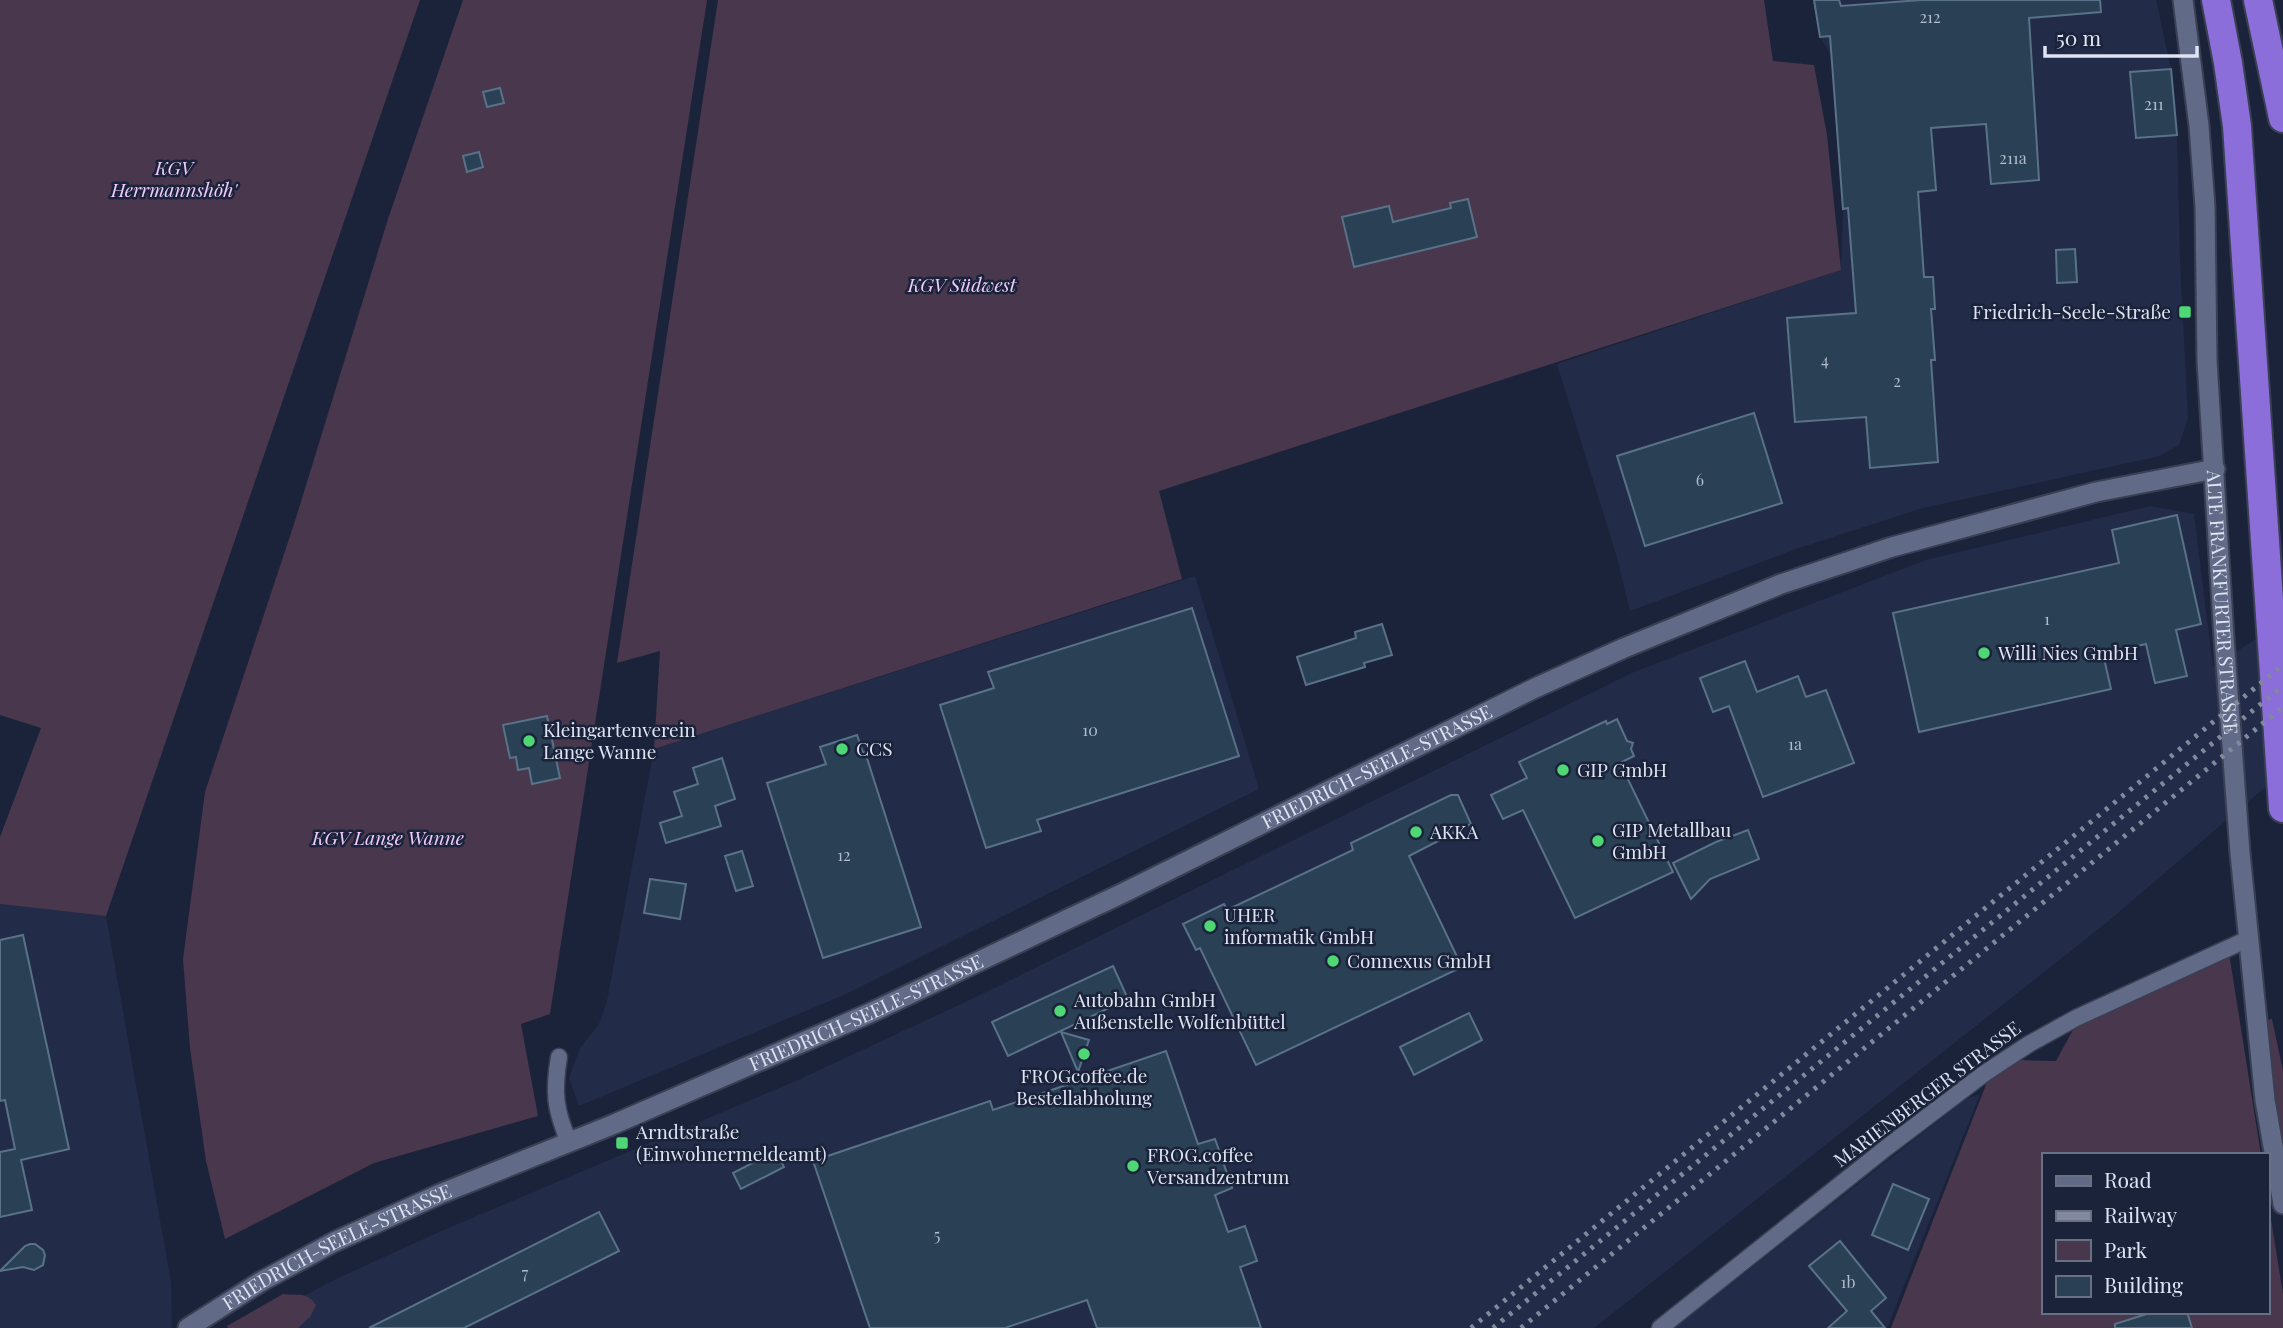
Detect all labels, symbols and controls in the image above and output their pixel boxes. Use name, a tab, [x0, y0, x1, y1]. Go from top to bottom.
house number: 212	[1919, 6, 1941, 27]
scale bar	[2045, 14, 2197, 58]
text: 50 m	[2056, 23, 2102, 51]
house number: 211	[2144, 93, 2164, 114]
house number: 211a	[1999, 147, 2027, 168]
park label: KGV Herrmannshöh'	[110, 154, 238, 202]
park label: KGV Südwest	[907, 271, 1018, 297]
place label: Friedrich-Seele-Straße	[1972, 298, 2171, 324]
marker: Friedrich-Seele-Straße	[2177, 304, 2193, 320]
house number: 4	[1821, 349, 1829, 370]
house number: 2	[1893, 370, 1901, 391]
street label: ALTE FRANKFURTER STRASSE	[2202, 468, 2245, 735]
house number: 6	[1696, 469, 1704, 490]
house number: 1	[2044, 608, 2050, 629]
place label: Willi Nies GmbH	[1997, 639, 2138, 665]
marker: Willi Nies GmbH	[1976, 645, 1992, 661]
street label: FRIEDRICH-SEELE-STRASSE	[1257, 698, 1496, 834]
place label: Kleingartenverein Lange Wanne	[543, 716, 696, 764]
house number: 10	[1082, 719, 1098, 740]
marker: Kleingartenverein Lange Wanne	[521, 733, 537, 749]
house number: 1a	[1788, 733, 1802, 754]
place label: CCS	[856, 735, 892, 761]
marker: CCS	[834, 741, 850, 757]
place label: GIP GmbH	[1577, 756, 1667, 782]
marker: GIP GmbH	[1555, 762, 1571, 778]
place label: GIP Metallbau GmbH	[1612, 816, 1731, 864]
place label: AKKA	[1429, 818, 1479, 844]
park label: KGV Lange Wanne	[311, 824, 464, 850]
marker: AKKA	[1408, 824, 1424, 840]
marker: GIP Metallbau GmbH	[1590, 833, 1606, 849]
house number: 12	[837, 844, 851, 865]
place label: UHER informatik GmbH	[1224, 901, 1374, 949]
marker: UHER informatik GmbH	[1202, 918, 1218, 934]
street label: FRIEDRICH-SEELE-STRASSE	[745, 947, 987, 1076]
place label: Connexus GmbH	[1347, 947, 1492, 973]
marker: Connexus GmbH	[1325, 953, 1341, 969]
place label: Autobahn GmbH Außenstelle Wolfenbüttel	[1073, 986, 1286, 1034]
marker: Autobahn GmbH Außenstelle Wolfenbüttel	[1052, 1003, 1068, 1019]
street label: MARIENBERGER STRASSE	[1828, 1014, 2025, 1172]
marker: FROGcoffee.de Bestellabholung	[1076, 1046, 1092, 1062]
place label: FROGcoffee.de Bestellabholung	[1016, 1062, 1152, 1110]
place label: Arndtstraße (Einwohnermeldeamt)	[635, 1118, 827, 1166]
marker: Arndtstraße (Einwohnermeldeamt)	[614, 1135, 630, 1151]
place label: FROG.coffee Versandzentrum	[1146, 1141, 1289, 1189]
legend	[2042, 1153, 2269, 1314]
marker: FROG.coffee Versandzentrum	[1125, 1158, 1141, 1174]
text: Road	[2104, 1165, 2152, 1193]
street label: FRIEDRICH-SEELE-STRASSE	[217, 1177, 455, 1315]
text: Railway	[2104, 1200, 2178, 1228]
house number: 5	[934, 1224, 940, 1245]
text: Park	[2104, 1235, 2148, 1263]
house number: 7	[522, 1262, 529, 1283]
text: Building	[2104, 1270, 2183, 1298]
house number: 1b	[1841, 1271, 1855, 1292]

